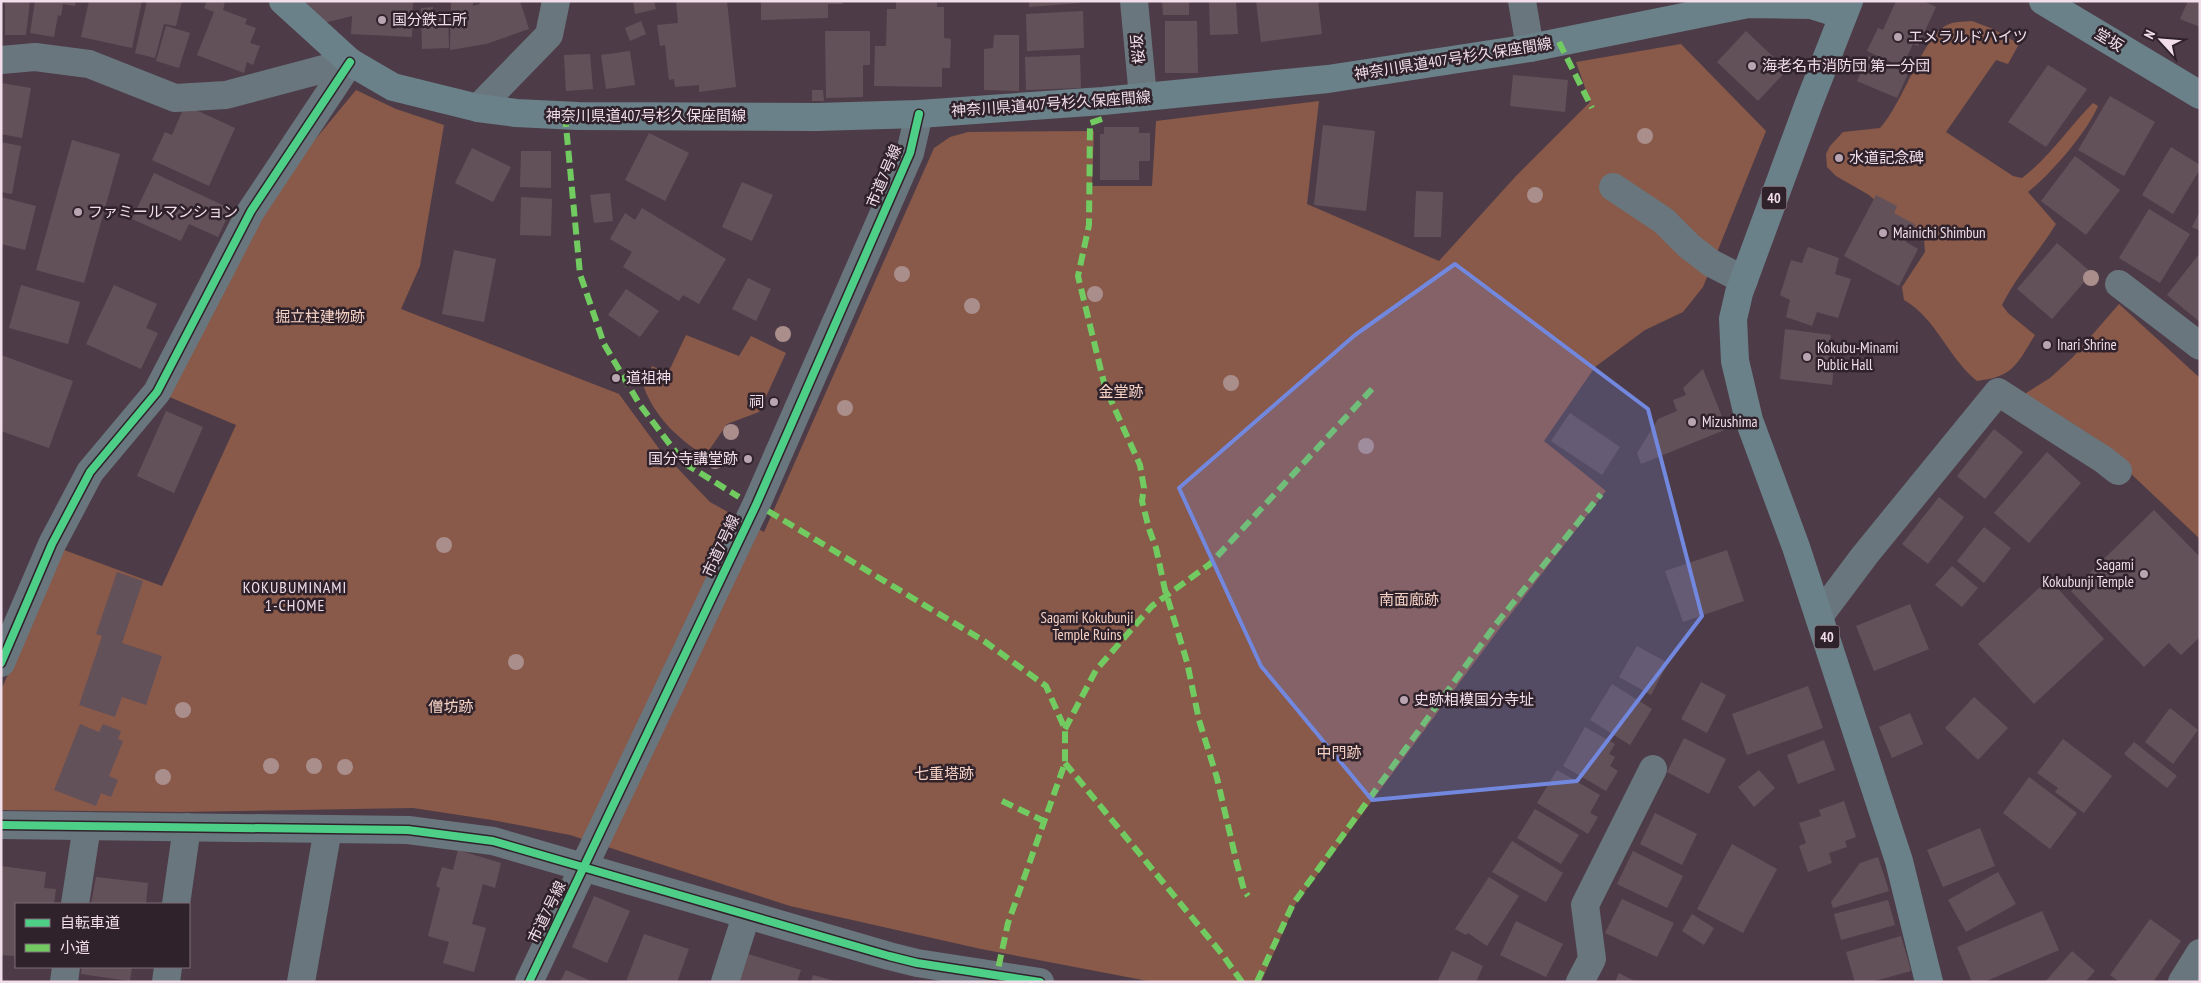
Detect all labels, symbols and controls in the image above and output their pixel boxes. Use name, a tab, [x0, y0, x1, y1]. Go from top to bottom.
place label: 国分鉄工所	[392, 10, 467, 29]
marker: 国分鉄工所	[376, 14, 388, 26]
north arrow	[2136, 15, 2186, 65]
street label: 堂坂	[2092, 24, 2127, 55]
place label: エメラルドハイツ	[1908, 27, 2028, 46]
text: N	[2140, 27, 2159, 42]
marker: エメラルドハイツ	[1892, 31, 1904, 43]
street label: 桜坂	[1126, 33, 1149, 65]
street label: 神奈川県道407号杉久保座間線	[1353, 33, 1553, 84]
place label: 海老名市消防団 第一分団	[1762, 56, 1930, 75]
marker: 海老名市消防団 第一分団	[1746, 60, 1758, 72]
street label: 神奈川県道407号杉久保座間線	[950, 87, 1152, 120]
street label: 神奈川県道407号杉久保座間線	[546, 106, 746, 125]
street label: 市道7号線	[862, 141, 905, 210]
place label: 水道記念碑	[1849, 148, 1924, 167]
marker: 水道記念碑	[1833, 152, 1845, 164]
road number: 40	[1762, 187, 1786, 210]
place label: ファミールマンション	[88, 202, 238, 221]
marker: ファミールマンション	[72, 206, 84, 218]
place label: Mainichi Shimbun	[1893, 223, 1986, 242]
marker: Mainichi Shimbun	[1877, 227, 1889, 239]
park label: 掘立柱建物跡	[275, 307, 365, 326]
place label: Inari Shrine	[2057, 335, 2117, 354]
place label: Kokubu-Minami Public Hall	[1817, 338, 1898, 374]
marker: Inari Shrine	[2041, 339, 2053, 351]
marker: Kokubu-Minami Public Hall	[1801, 351, 1813, 363]
place label: 道祖神	[626, 368, 671, 387]
marker: 道祖神	[610, 372, 622, 384]
park label: 金堂跡	[1098, 382, 1144, 401]
place label: 祠	[749, 392, 764, 411]
marker: 祠	[768, 396, 780, 408]
place label: Mizushima	[1702, 412, 1757, 431]
marker: Mizushima	[1686, 416, 1698, 428]
place label: 国分寺講堂跡	[648, 449, 738, 468]
marker: 国分寺講堂跡	[742, 453, 754, 465]
street label: 市道7号線	[698, 512, 743, 580]
place label: Sagami Kokubunji Temple	[2042, 555, 2134, 591]
marker: Sagami Kokubunji Temple	[2138, 568, 2150, 580]
district label: KOKUBUMINAMI 1-CHOME	[243, 577, 347, 615]
park label: 南面廊跡	[1379, 590, 1439, 609]
park label: Sagami Kokubunji Temple Ruins	[1041, 608, 1133, 644]
road number: 40	[1814, 626, 1840, 649]
place label: 史跡相模国分寺址	[1414, 690, 1534, 709]
marker: 史跡相模国分寺址	[1398, 694, 1410, 706]
park label: 僧坊跡	[428, 697, 474, 716]
park label: 中門跡	[1316, 743, 1362, 762]
park label: 七重塔跡	[914, 764, 974, 783]
street label: 市道7号線	[523, 878, 570, 946]
legend	[15, 903, 190, 968]
text: 自転車道	[60, 913, 120, 932]
text: 小道	[60, 938, 90, 957]

